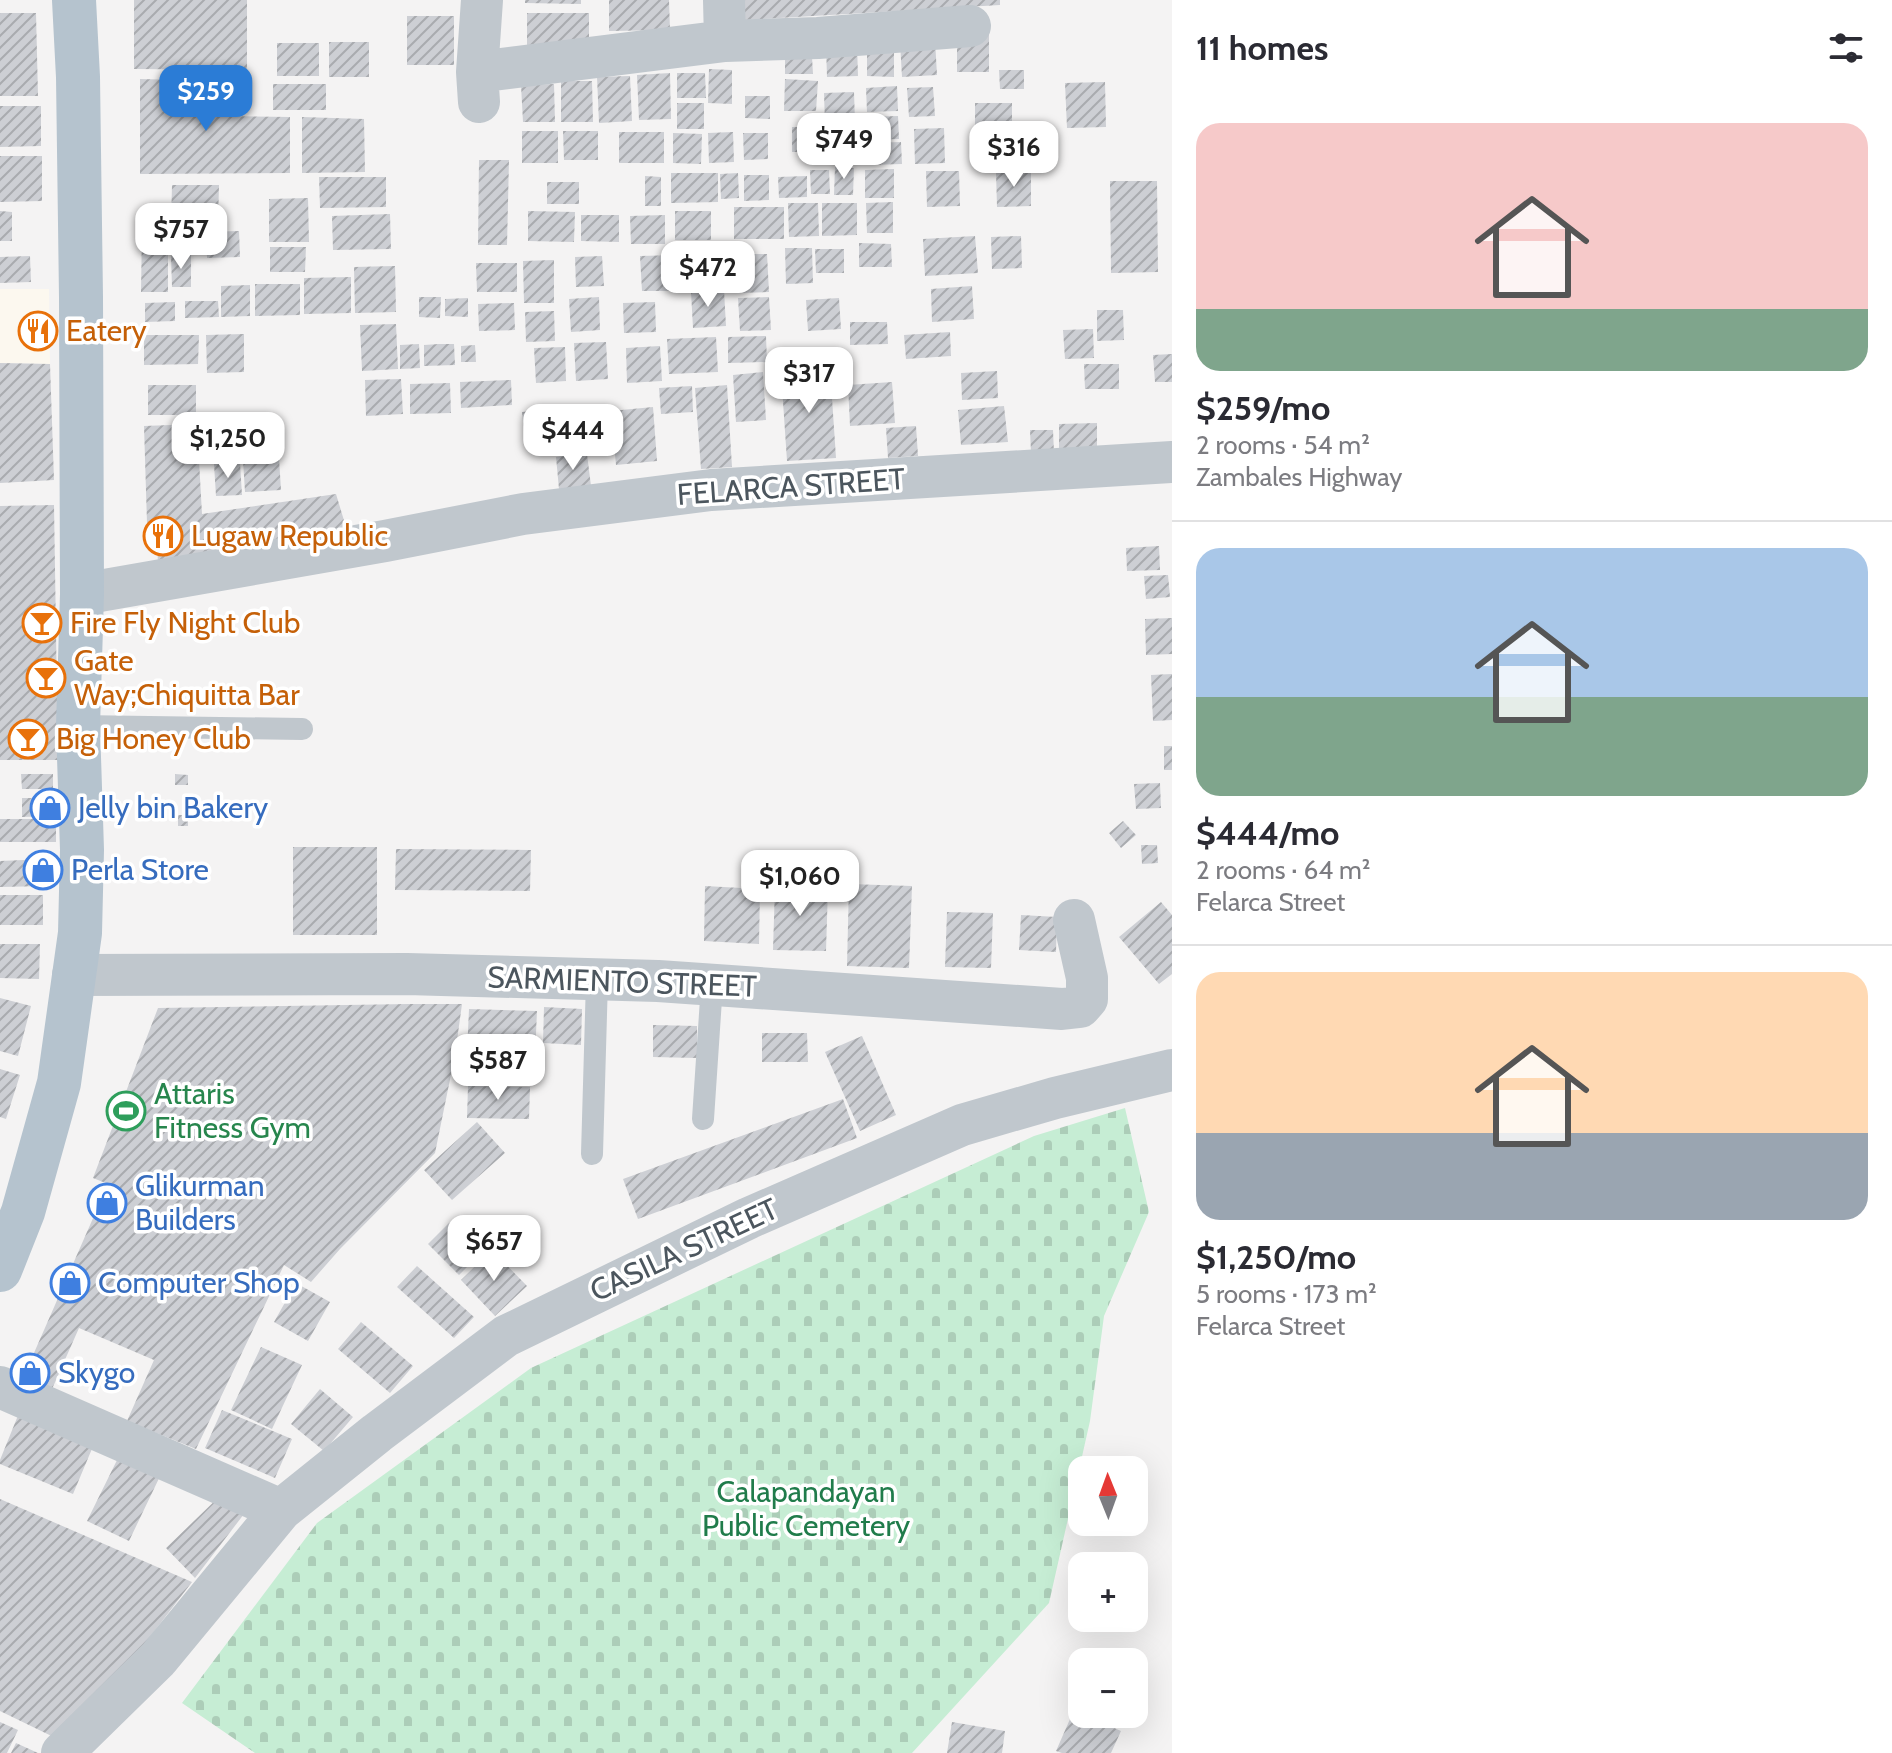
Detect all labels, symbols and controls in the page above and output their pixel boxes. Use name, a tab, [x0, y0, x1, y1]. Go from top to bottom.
icon: filters	[1824, 26, 1868, 70]
text: 11 homes	[1196, 27, 1328, 69]
pin: $259	[159, 65, 253, 133]
text: $259	[177, 75, 235, 107]
pin: $749	[797, 113, 891, 181]
pin: $316	[967, 121, 1061, 189]
text: $749	[815, 123, 873, 155]
text: $316	[987, 131, 1041, 163]
icon: home	[1460, 175, 1604, 319]
pin: $757	[134, 203, 228, 271]
text: $757	[153, 213, 209, 245]
pin: $472	[661, 241, 755, 309]
text: $472	[679, 251, 737, 283]
restaurant icon: Eatery	[17, 310, 59, 352]
place label: Eatery	[66, 312, 147, 349]
pin: $317	[762, 347, 856, 415]
text: $317	[783, 357, 835, 389]
text: $259/mo	[1196, 387, 1330, 429]
pin: $444	[526, 404, 620, 472]
pin: $1,250	[163, 412, 293, 480]
text: $444	[541, 414, 605, 446]
text: $1,250	[190, 422, 266, 454]
text: 2 rooms · 54 m²	[1196, 429, 1370, 461]
street label: FELARCA STREET	[676, 460, 906, 513]
text: Zambales Highway	[1196, 461, 1402, 493]
restaurant icon: Lugaw Republic	[142, 515, 184, 557]
place label: Lugaw Republic	[191, 517, 388, 554]
icon: home	[1460, 600, 1604, 744]
bar icon: Fire Fly Night Club	[21, 602, 63, 644]
place label: Fire Fly Night Club	[70, 604, 300, 641]
place label: Gate Way;Chiquitta Bar	[74, 642, 300, 713]
bar icon: Gate Way;Chiquitta Bar	[25, 657, 67, 699]
bar icon: Big Honey Club	[7, 718, 49, 760]
place label: Big Honey Club	[56, 720, 251, 757]
shop icon: Jelly bin Bakery	[29, 787, 71, 829]
place label: Jelly bin Bakery	[77, 789, 268, 826]
text: $444/mo	[1196, 812, 1339, 854]
shop icon: Perla Store	[22, 849, 64, 891]
pin: $1,060	[735, 850, 865, 918]
place label: Perla Store	[71, 851, 209, 888]
text: 2 rooms · 64 m²	[1196, 854, 1371, 886]
text: $1,060	[759, 860, 841, 892]
text: Felarca Street	[1196, 886, 1345, 918]
street label: SARMIENTO STREET	[487, 958, 757, 1005]
icon: home	[1460, 1024, 1604, 1168]
pin: $587	[451, 1034, 545, 1102]
text: $587	[469, 1044, 527, 1076]
place label: Attaris Fitness Gym	[154, 1075, 311, 1146]
sports icon: Attaris Fitness Gym	[105, 1090, 147, 1132]
place label: Glikurman Builders	[135, 1167, 265, 1238]
shop icon: Glikurman Builders	[86, 1182, 128, 1224]
street label: CASILA STREET	[584, 1190, 784, 1309]
pin: $657	[447, 1215, 541, 1283]
text: $657	[466, 1225, 522, 1257]
text: $1,250/mo	[1196, 1236, 1356, 1278]
shop icon: Computer Shop	[49, 1262, 91, 1304]
place label: Computer Shop	[98, 1264, 300, 1301]
text: 5 rooms · 173 m²	[1196, 1278, 1377, 1310]
text: Felarca Street	[1196, 1310, 1345, 1342]
shop icon: Skygo	[9, 1352, 51, 1394]
place label: Skygo	[58, 1354, 135, 1391]
north arrow	[1068, 1456, 1148, 1536]
map controls	[1068, 1456, 1148, 1728]
park label: Calapandayan Public Cemetery	[702, 1473, 910, 1544]
button: +	[1068, 1552, 1148, 1632]
button: −	[1068, 1648, 1148, 1728]

